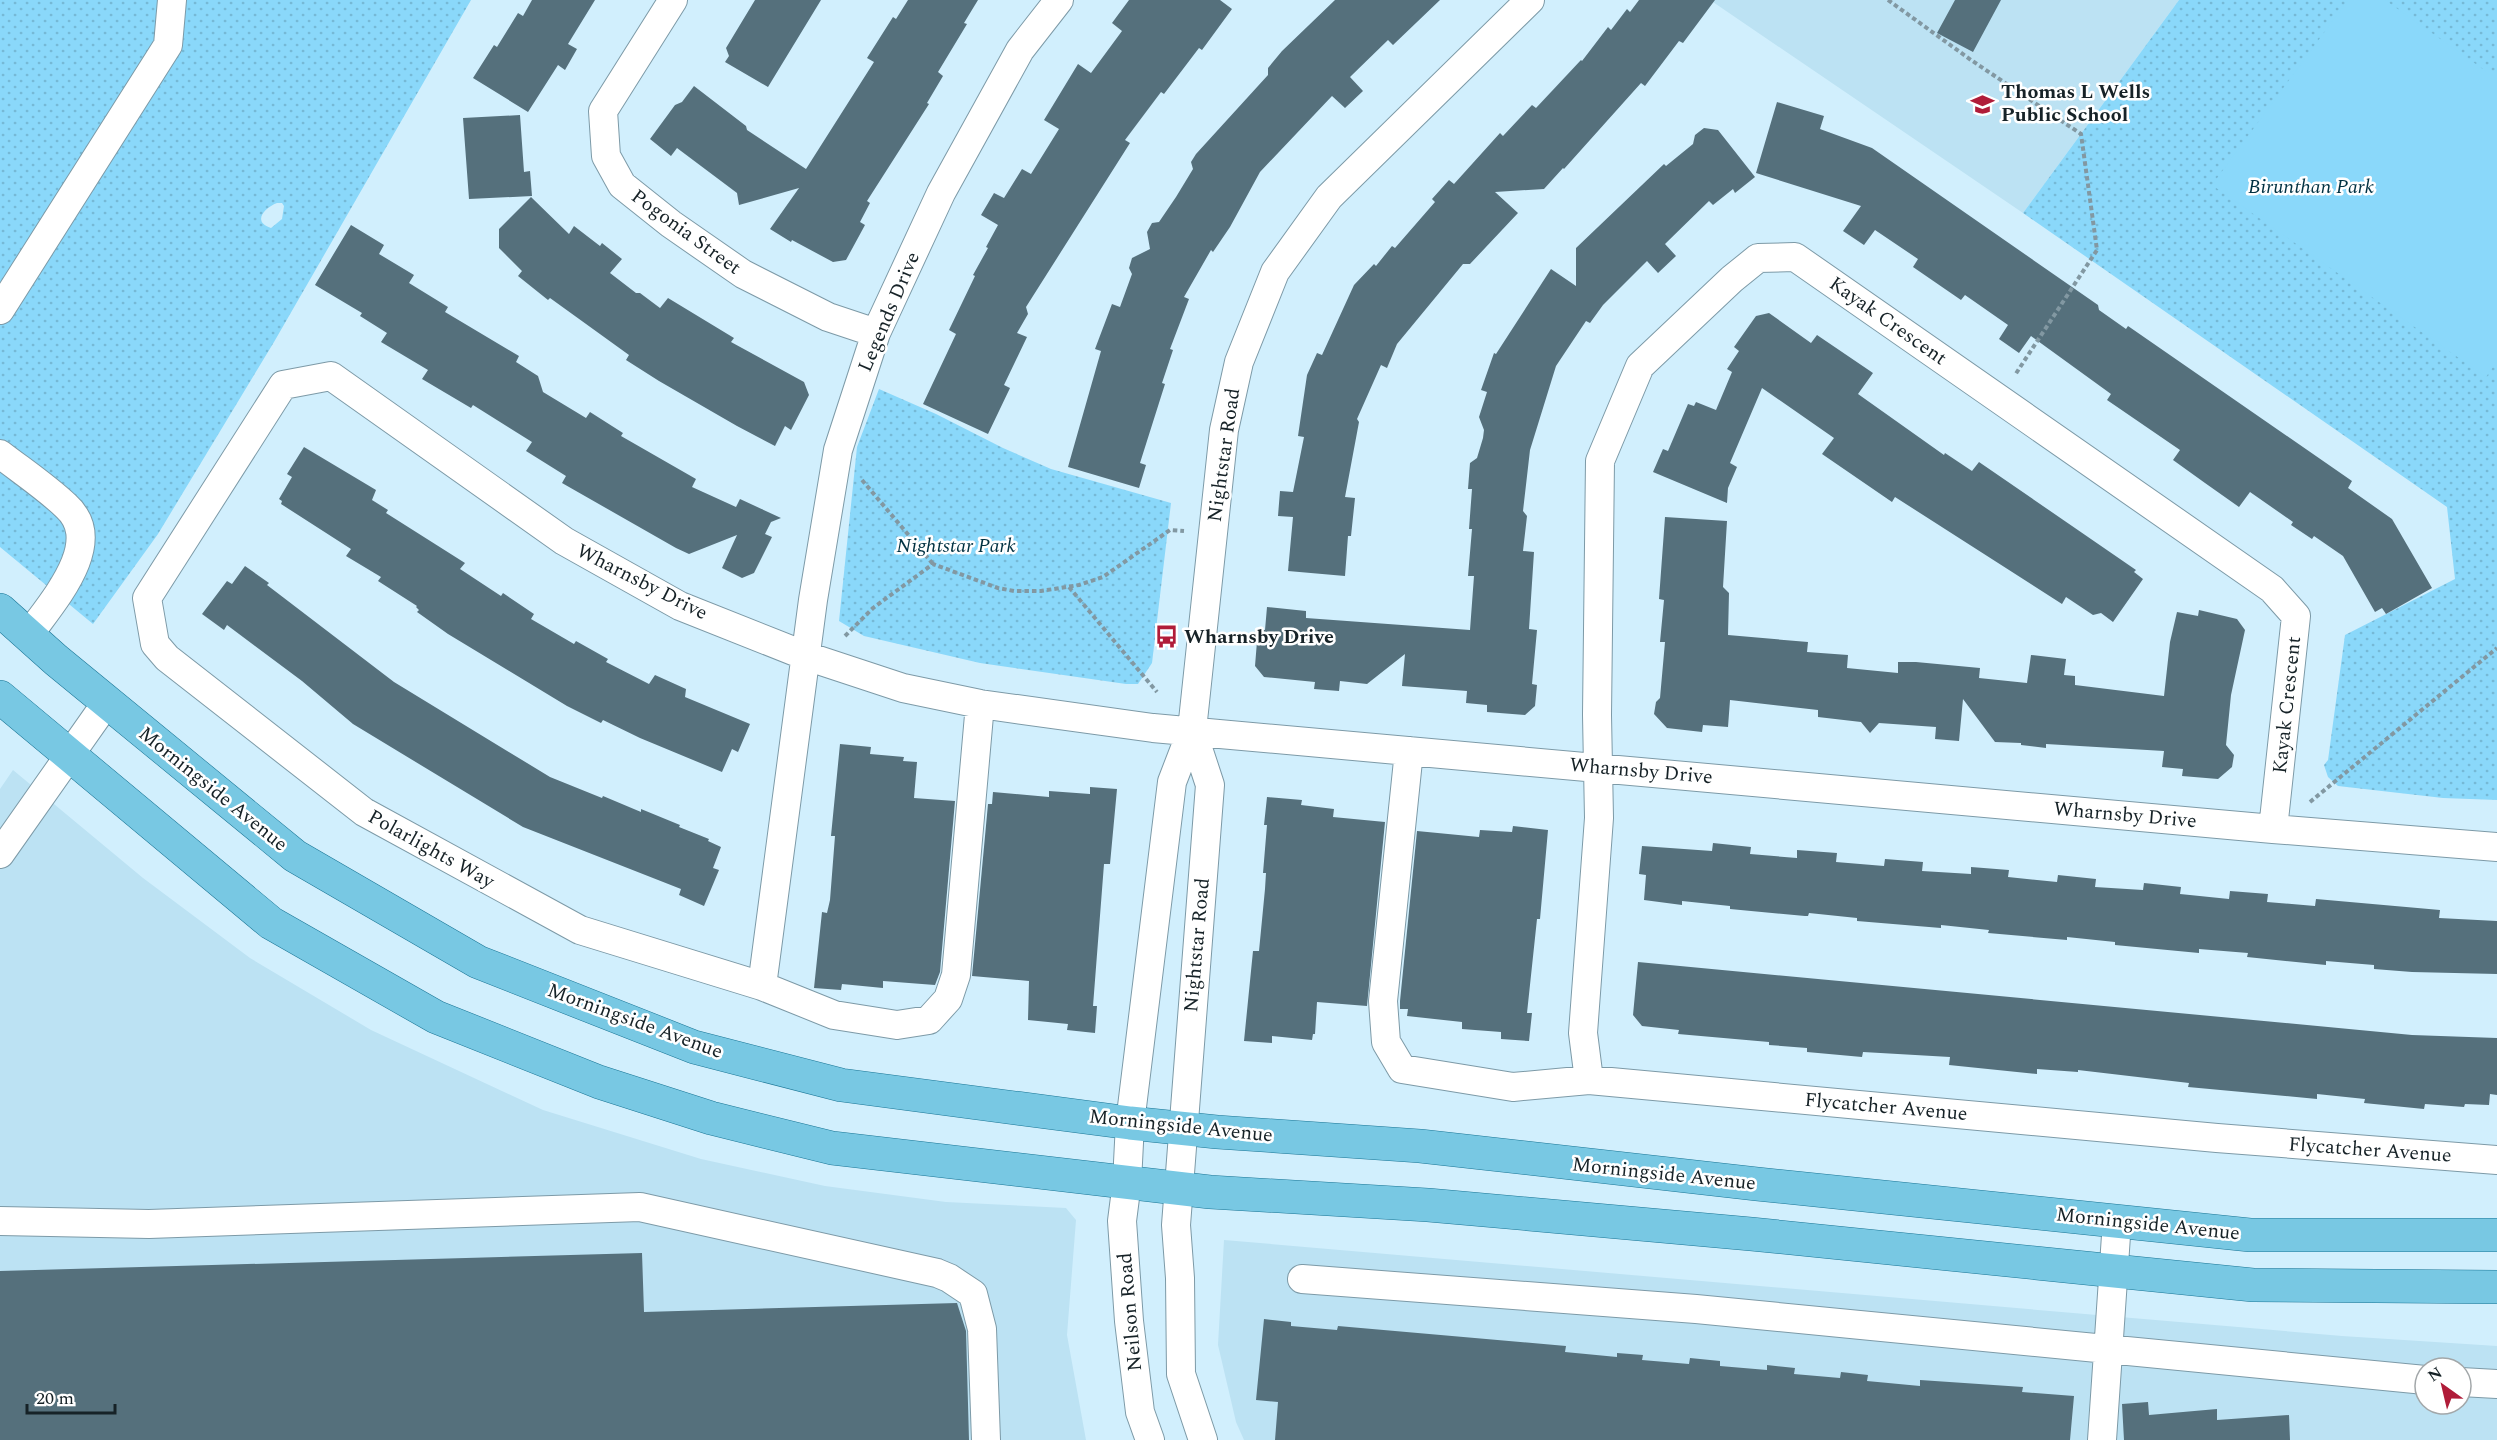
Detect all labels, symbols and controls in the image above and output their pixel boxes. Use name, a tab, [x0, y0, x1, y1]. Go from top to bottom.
place label: Thomas L Wells Public School	[2001, 77, 2150, 130]
school or university icon: Thomas L Wells Public School	[1970, 91, 1996, 117]
park label: Birunthan Park	[2248, 172, 2375, 202]
street label: Pogonia Street	[625, 182, 747, 282]
street label: Legends Drive	[850, 247, 928, 377]
street label: Kayak Crescent	[1823, 269, 1953, 373]
street label: Nightstar Road	[1200, 386, 1248, 524]
park label: Nightstar Park	[896, 531, 1016, 561]
street label: Wharnsby Drive	[571, 536, 713, 628]
place label: Wharnsby Drive	[1184, 622, 1334, 652]
bus stop icon: Wharnsby Drive	[1153, 624, 1179, 650]
street label: Kayak Crescent	[2265, 635, 2309, 775]
street label: Morningside Avenue	[132, 719, 294, 859]
street label: Wharnsby Drive	[1568, 750, 1714, 792]
street label: Wharnsby Drive	[2052, 794, 2198, 836]
street label: Polarlights Way	[362, 802, 501, 897]
street label: Nightstar Road	[1176, 876, 1218, 1014]
street label: Morningside Avenue	[543, 975, 727, 1067]
street label: Flycatcher Avenue	[1803, 1085, 1969, 1129]
street label: Morningside Avenue	[1088, 1101, 1274, 1151]
street label: Flycatcher Avenue	[2287, 1129, 2453, 1171]
street label: Morningside Avenue	[1571, 1149, 1757, 1199]
street label: Morningside Avenue	[2055, 1199, 2241, 1249]
street label: Neilson Road	[1110, 1251, 1150, 1373]
north arrow	[2413, 1356, 2473, 1416]
text: N	[2423, 1361, 2447, 1388]
scale bar	[27, 1377, 116, 1415]
text: 20 m	[36, 1385, 74, 1412]

